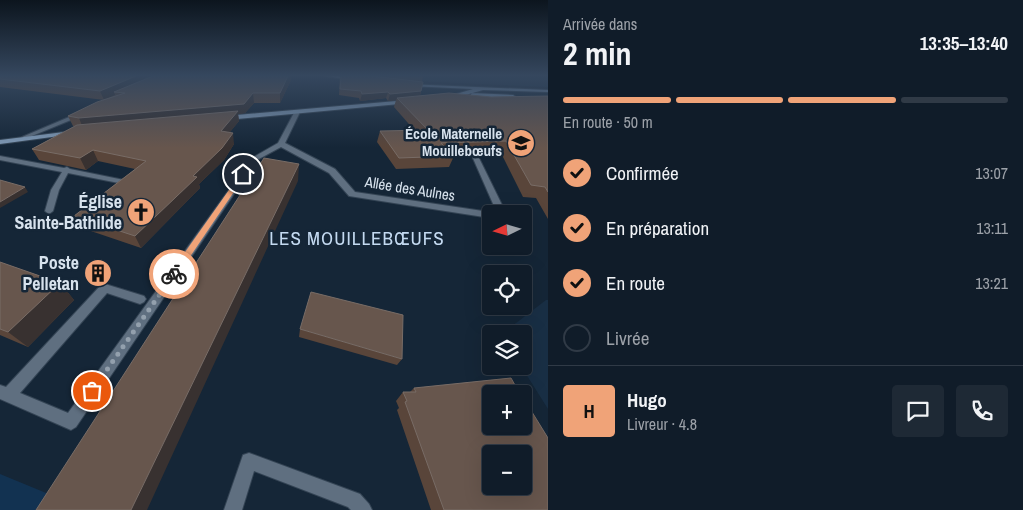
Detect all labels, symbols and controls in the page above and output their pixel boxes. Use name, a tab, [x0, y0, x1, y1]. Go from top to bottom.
text: Arrivée dans	[563, 13, 637, 35]
text: 13:35–13:40	[920, 30, 1008, 56]
text: 2 min	[563, 32, 632, 75]
text: En route · 50 m	[563, 111, 653, 133]
place label: École Maternelle Mouillebœufs	[405, 123, 502, 161]
school or university icon: École Maternelle Mouillebœufs	[506, 128, 536, 158]
pin	[222, 153, 264, 195]
icon: check	[563, 159, 591, 187]
icon: home	[229, 160, 257, 188]
text: Confirmée	[606, 160, 679, 186]
text: 13:07	[975, 162, 1008, 184]
street label: Allée des Aulnes	[363, 171, 457, 206]
place label: Église Sainte-Bathilde	[15, 189, 122, 235]
church icon: Église Sainte-Bathilde	[126, 197, 156, 227]
north arrow	[482, 205, 532, 255]
map controls	[482, 205, 532, 495]
icon: check	[563, 214, 591, 242]
text: En préparation	[606, 215, 709, 241]
text: 13:11	[976, 217, 1008, 239]
district label: LES MOUILLEBŒUFS	[269, 225, 445, 251]
courier	[149, 249, 199, 299]
place label: Poste Pelletan	[22, 250, 79, 296]
building icon: Poste Pelletan	[83, 258, 113, 288]
icon: bike	[160, 260, 188, 288]
button: locate	[482, 265, 532, 315]
icon: check	[563, 269, 591, 297]
text: En route	[606, 270, 665, 296]
text: 13:21	[975, 272, 1008, 294]
button: layers	[482, 325, 532, 375]
text: Livrée	[606, 325, 649, 351]
pin	[71, 370, 113, 412]
icon: bag	[78, 377, 106, 405]
button: +	[482, 385, 532, 435]
button: chat	[892, 385, 944, 437]
button: phone	[956, 385, 1008, 437]
text: Hugo	[627, 387, 667, 413]
text: H	[583, 398, 595, 424]
text: Livreur · 4.8	[627, 413, 697, 435]
button: −	[482, 445, 532, 495]

